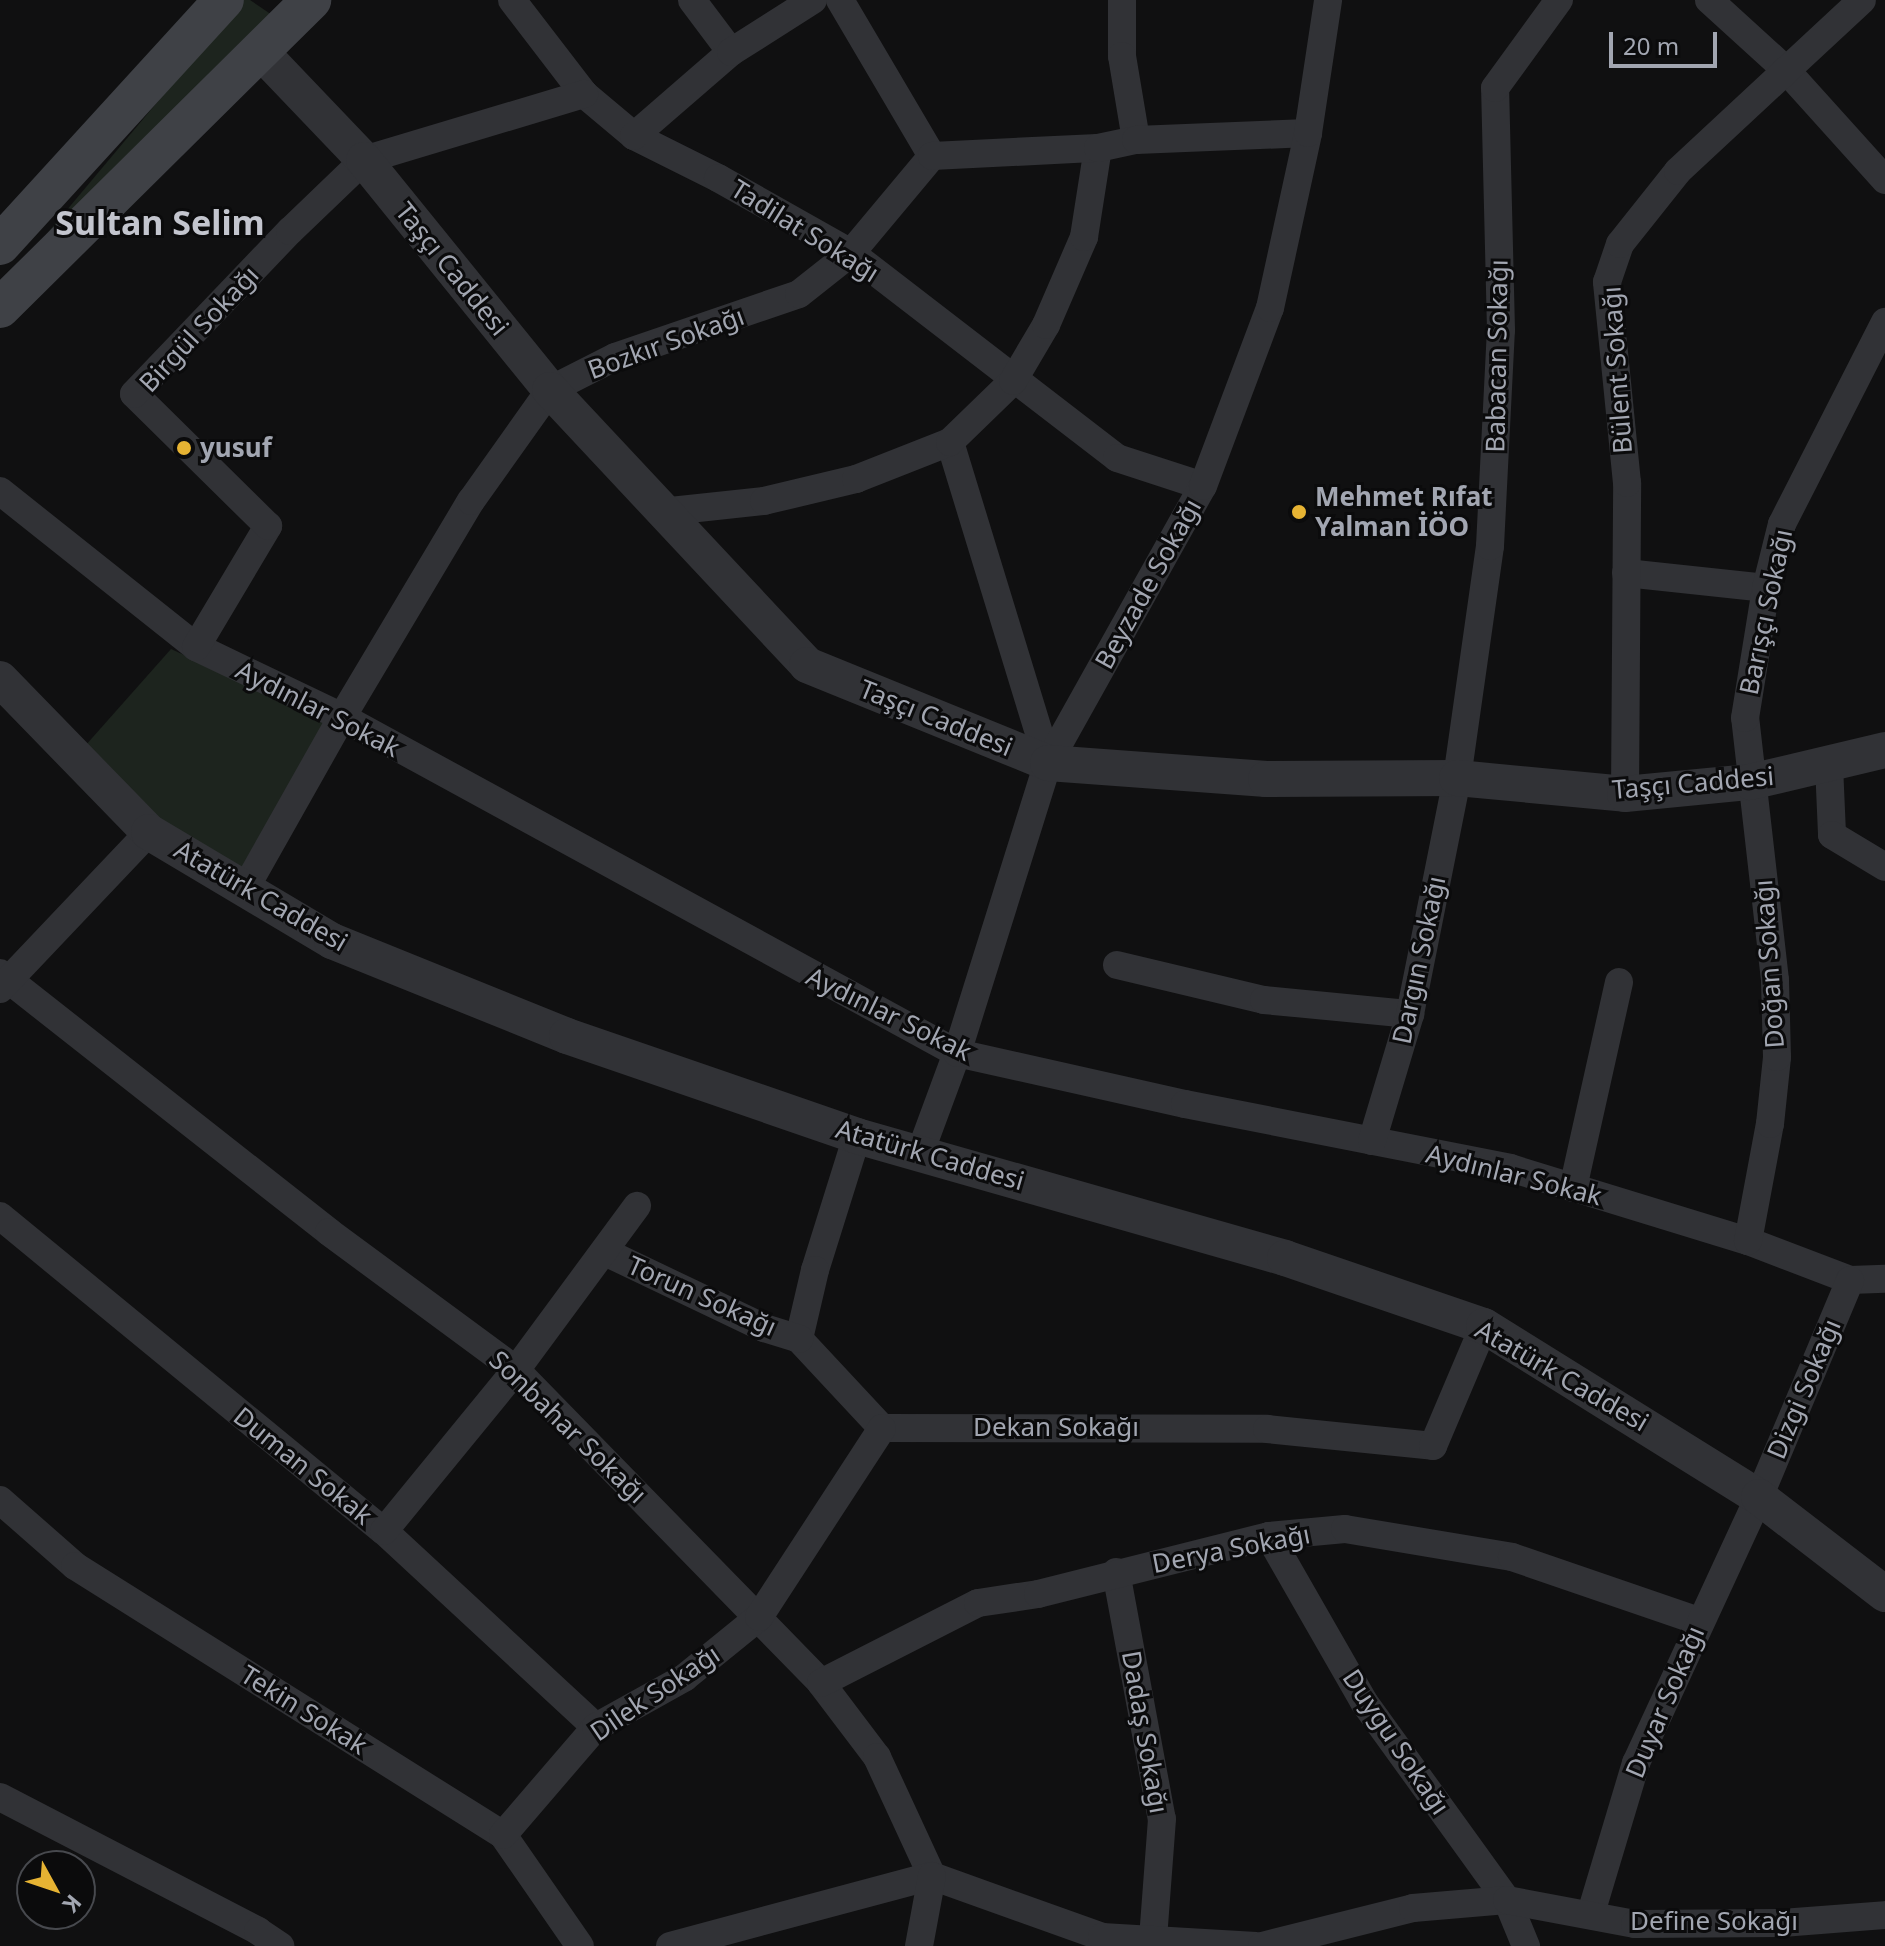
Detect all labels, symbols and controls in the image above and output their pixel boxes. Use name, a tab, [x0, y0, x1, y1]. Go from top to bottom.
scale bar	[1613, 16, 1721, 66]
text: 20 m	[1623, 29, 1679, 62]
street label: Tadilat Sokağı	[725, 173, 885, 289]
street label: Taşçı Caddesi	[389, 196, 515, 342]
district label: Sultan Selim	[55, 203, 265, 243]
street label: Babacan Sokağı	[1480, 259, 1514, 453]
street label: Birgül Sokağı	[133, 260, 265, 398]
street label: Bülent Sokağı	[1596, 285, 1638, 455]
street label: Bozkır Sokağı	[584, 300, 748, 386]
place label: yusuf	[200, 432, 272, 464]
marker: yusuf	[175, 439, 193, 457]
place label: Mehmet Rıfat Yalman İÖO	[1315, 481, 1493, 542]
street label: Beyzade Sokağı	[1088, 493, 1208, 675]
marker: Mehmet Rıfat Yalman İÖO	[1290, 503, 1308, 521]
street label: Barışçı Sokağı	[1733, 526, 1799, 698]
street label: Aydınlar Sokak	[231, 654, 405, 764]
street label: Taşçı Caddesi	[855, 673, 1017, 763]
street label: Taşçı Caddesi	[1611, 760, 1775, 806]
street label: Atatürk Caddesi	[169, 834, 353, 958]
street label: Dargın Sokağı	[1386, 873, 1452, 1047]
street label: Doğan Sokağı	[1748, 878, 1790, 1050]
street label: Aydınlar Sokak	[801, 961, 977, 1067]
street label: Atatürk Caddesi	[832, 1113, 1028, 1197]
street label: Aydınlar Sokak	[1423, 1138, 1605, 1212]
street label: Torun Sokağı	[623, 1249, 781, 1343]
street label: Atatürk Caddesi	[1470, 1314, 1654, 1438]
street label: Dizgi Sokağı	[1761, 1315, 1847, 1463]
street label: Sonbahar Sokağı	[483, 1344, 653, 1510]
street label: Duman Sokak	[227, 1401, 379, 1531]
street label: Dekan Sokağı	[973, 1411, 1139, 1443]
street label: Derya Sokağı	[1149, 1518, 1313, 1580]
street label: Duyar Sokağı	[1619, 1622, 1711, 1782]
street label: Dilek Sokağı	[585, 1638, 725, 1748]
street label: Dadaş Sokağı	[1115, 1648, 1175, 1816]
street label: Tekin Sokak	[235, 1659, 373, 1761]
street label: Duygu Sokağı	[1336, 1664, 1456, 1820]
north arrow	[16, 1850, 96, 1930]
text: K	[57, 1889, 89, 1919]
street label: Define Sokağı	[1630, 1905, 1798, 1937]

